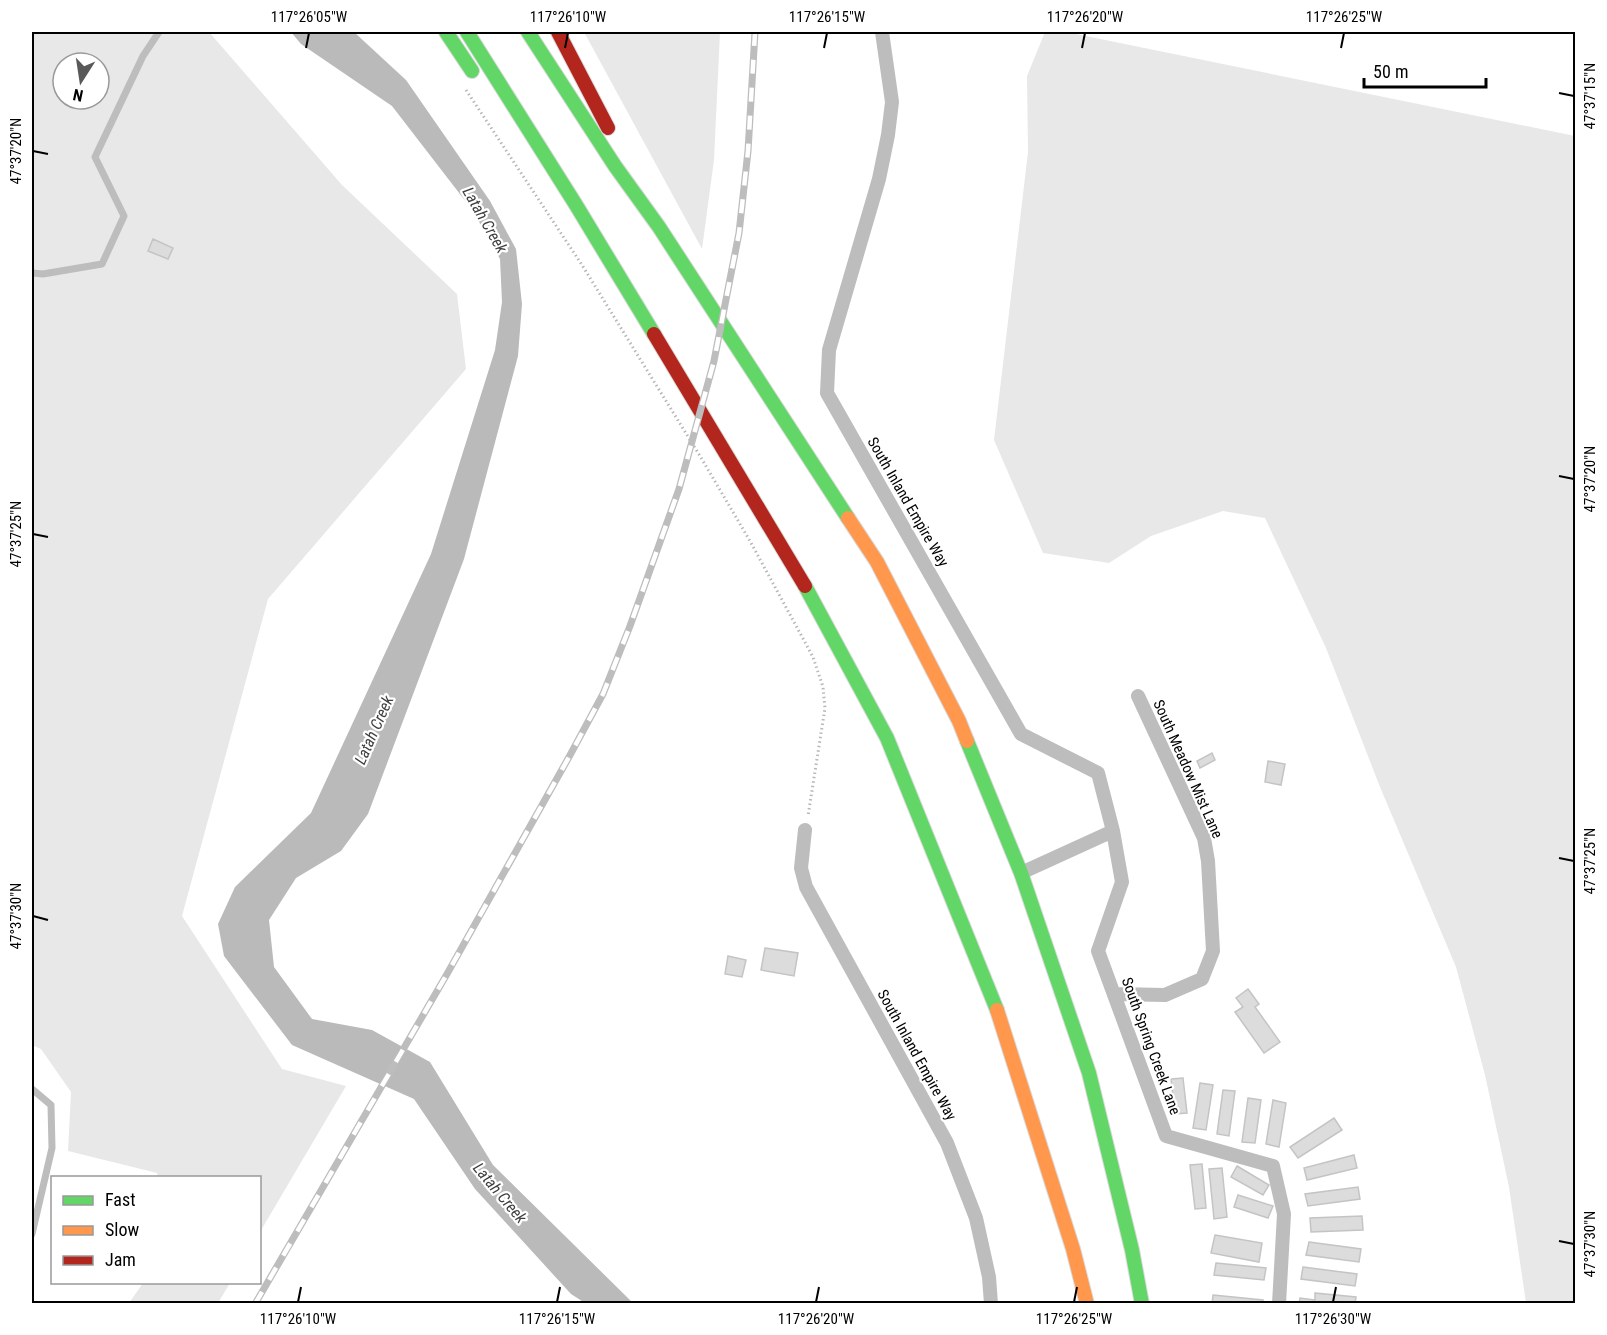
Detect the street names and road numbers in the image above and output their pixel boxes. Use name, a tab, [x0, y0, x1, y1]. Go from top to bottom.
street label: South Inland Empire Way	[864, 434, 952, 570]
street label: South Meadow Mist Lane	[1149, 697, 1227, 841]
street label: South Spring Creek Lane	[1118, 975, 1184, 1117]
street label: South Inland Empire Way	[874, 987, 960, 1123]

